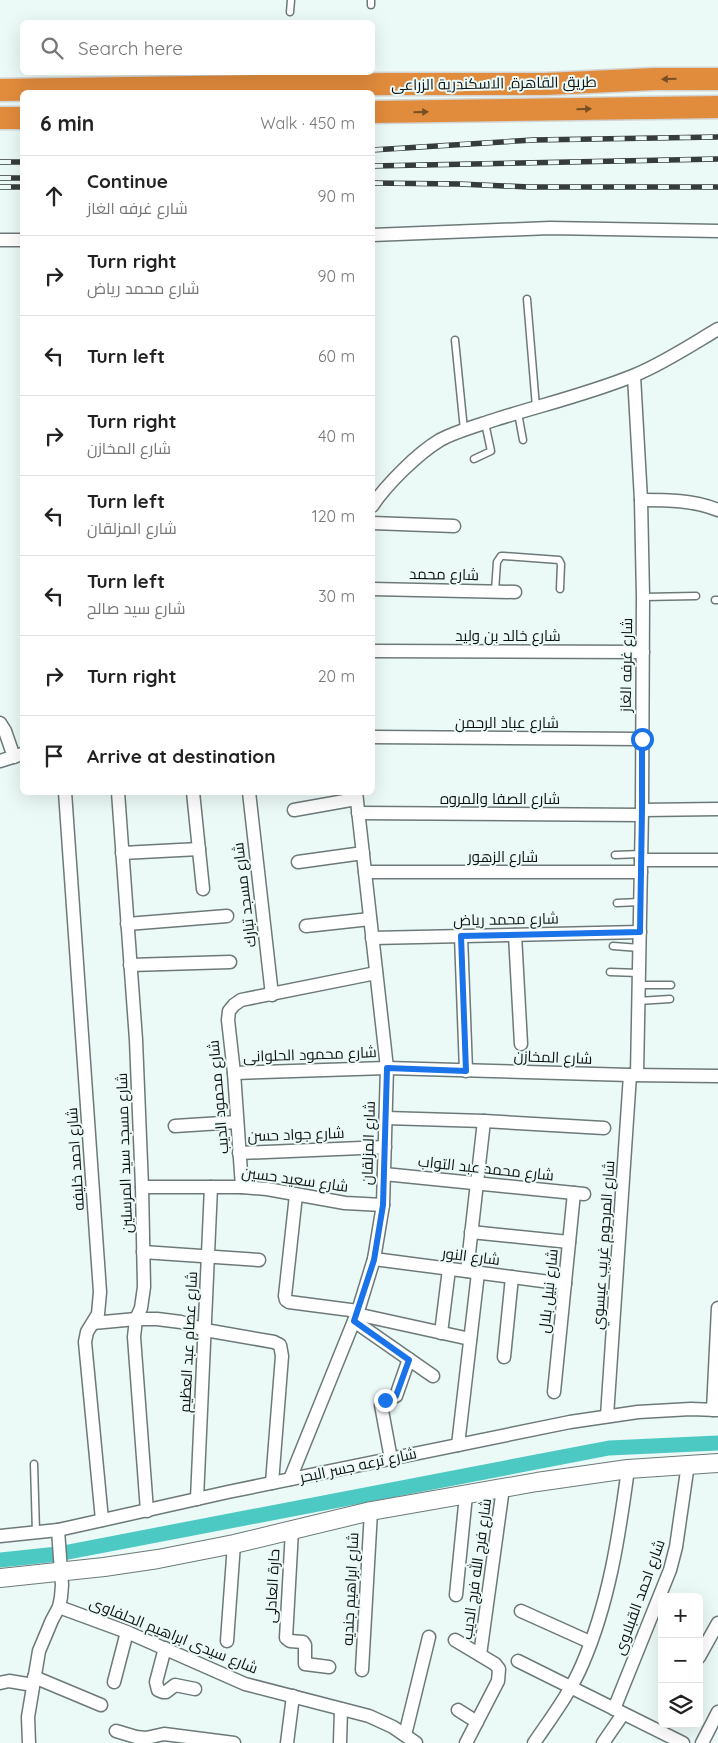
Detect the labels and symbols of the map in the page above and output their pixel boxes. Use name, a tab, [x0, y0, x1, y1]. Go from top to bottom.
street label: طريق القاهرة, الاسكندرية الزراعى	[391, 72, 597, 95]
one-way arrow	[661, 75, 677, 83]
one-way arrow	[576, 105, 592, 113]
one-way arrow	[413, 107, 429, 115]
street label: شارع محمد	[409, 564, 479, 586]
street label: شارع غرفه الغاز	[616, 618, 638, 713]
street label: شارع خالد بن وليد	[455, 626, 561, 647]
street label: شارع عباد الرحمن	[455, 713, 559, 734]
route start	[631, 728, 654, 751]
street label: شارع الصفا والمروه	[440, 789, 560, 810]
street label: شارع مسجد تبارك	[228, 841, 262, 948]
street label: شارع الزهور	[467, 847, 538, 868]
street label: شارع محمد رياض	[453, 909, 559, 931]
street label: شارع محمود الديب	[204, 1039, 234, 1155]
street label: شارع محمود الحلوانى	[243, 1042, 377, 1068]
street label: شارع المخازن	[513, 1046, 593, 1070]
street label: شارع مسجد سيد المرسلين	[112, 1072, 138, 1234]
street label: شارع المزلقان	[357, 1101, 381, 1185]
street label: شارع احمد خليفه	[62, 1107, 90, 1211]
street label: شارع جواد حسن	[247, 1123, 345, 1147]
street label: شارع محمد عبد التواب	[417, 1151, 555, 1187]
street label: شارع المرحوم غريب عيسوي	[588, 1160, 621, 1330]
street label: شارع سعيد حسين	[240, 1162, 350, 1198]
street label: شارع النور	[440, 1243, 501, 1271]
street label: شارع نبيل بلال	[534, 1248, 564, 1334]
street label: شارع عصام عبد العظيم	[175, 1271, 203, 1413]
route end	[374, 1389, 397, 1412]
street label: شارع ترعه جسر البحر	[297, 1443, 419, 1489]
street label: شارع فرج الله فرج الديب	[457, 1497, 497, 1641]
street label: شارع ابراهيم جنديه	[338, 1532, 364, 1646]
street label: شارع احمد القبلاوى	[609, 1537, 671, 1658]
street label: حارة العادلى	[261, 1548, 284, 1624]
street label: شارع سيدى ابراهيم الحلفاوى	[86, 1593, 261, 1679]

